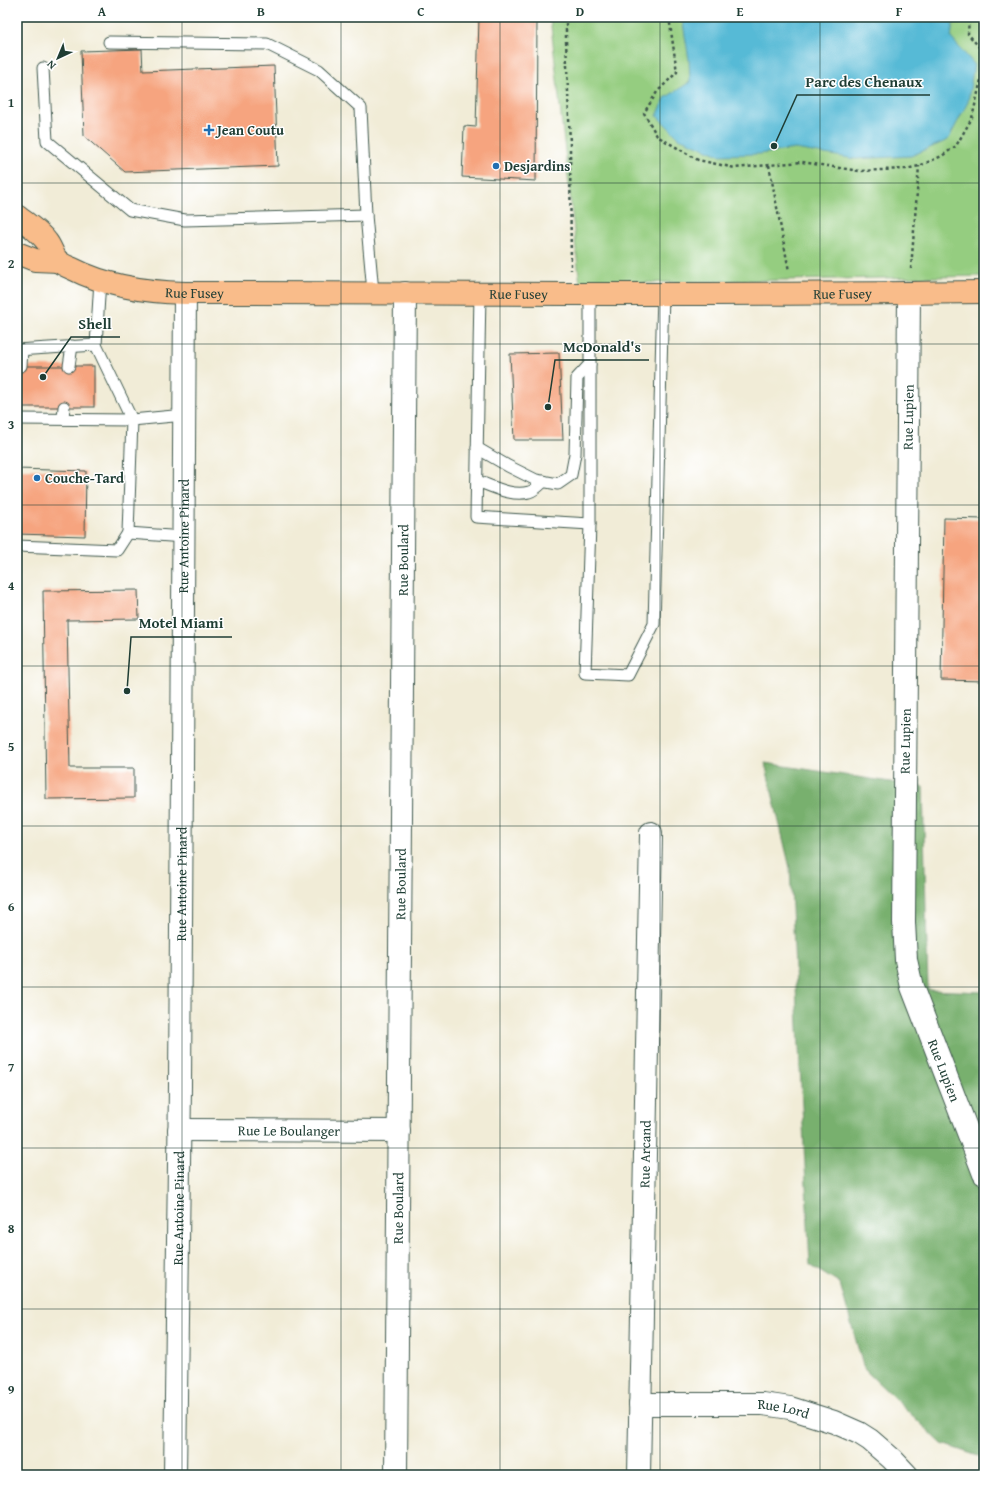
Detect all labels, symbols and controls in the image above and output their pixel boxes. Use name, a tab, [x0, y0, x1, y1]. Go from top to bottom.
text: A	[98, 2, 107, 21]
text: B	[257, 2, 265, 21]
text: C	[417, 2, 425, 21]
text: D	[576, 2, 584, 21]
text: E	[737, 2, 744, 21]
text: F	[896, 2, 903, 21]
north arrow	[38, 38, 78, 78]
text: N	[42, 56, 59, 74]
callout: Parc des Chenaux	[797, 68, 930, 95]
text: Parc des Chenaux	[806, 71, 922, 92]
text: 1	[8, 93, 14, 112]
place label: Jean Coutu	[215, 120, 284, 140]
marker: Jean Coutu	[204, 125, 214, 135]
place label: Desjardins	[504, 156, 570, 176]
marker: Desjardins	[491, 161, 501, 171]
text: 2	[8, 254, 15, 273]
street label: Rue Fusey	[165, 282, 224, 303]
street label: Rue Fusey	[813, 283, 872, 304]
street label: Rue Fusey	[489, 284, 548, 304]
callout: Shell	[71, 310, 120, 337]
text: Shell	[78, 313, 112, 334]
callout: McDonald's	[555, 333, 649, 360]
text: McDonald's	[563, 336, 641, 357]
street label: Rue Lupien	[897, 384, 919, 450]
text: 3	[8, 415, 14, 434]
place label: Couche-Tard	[45, 468, 124, 488]
marker: Couche-Tard	[32, 473, 42, 483]
street label: Rue Antoine Pinard	[173, 478, 194, 593]
street label: Rue Boulard	[393, 524, 413, 596]
text: 4	[8, 576, 15, 595]
callout: Motel Miami	[131, 610, 232, 637]
text: Motel Miami	[139, 612, 224, 633]
street label: Rue Lupien	[894, 708, 916, 774]
text: 5	[8, 737, 15, 756]
street label: Rue Antoine Pinard	[171, 826, 192, 941]
street label: Rue Boulard	[390, 848, 411, 920]
text: 6	[8, 897, 15, 916]
street label: Rue Lupien	[923, 1036, 965, 1105]
text: 7	[8, 1058, 15, 1077]
street label: Rue Le Boulanger	[238, 1120, 340, 1141]
street label: Rue Arcand	[634, 1120, 656, 1188]
street label: Rue Antoine Pinard	[168, 1150, 189, 1265]
street label: Rue Boulard	[388, 1172, 408, 1244]
text: 8	[8, 1219, 15, 1238]
text: 9	[8, 1380, 15, 1399]
street label: Rue Lord	[758, 1394, 813, 1424]

